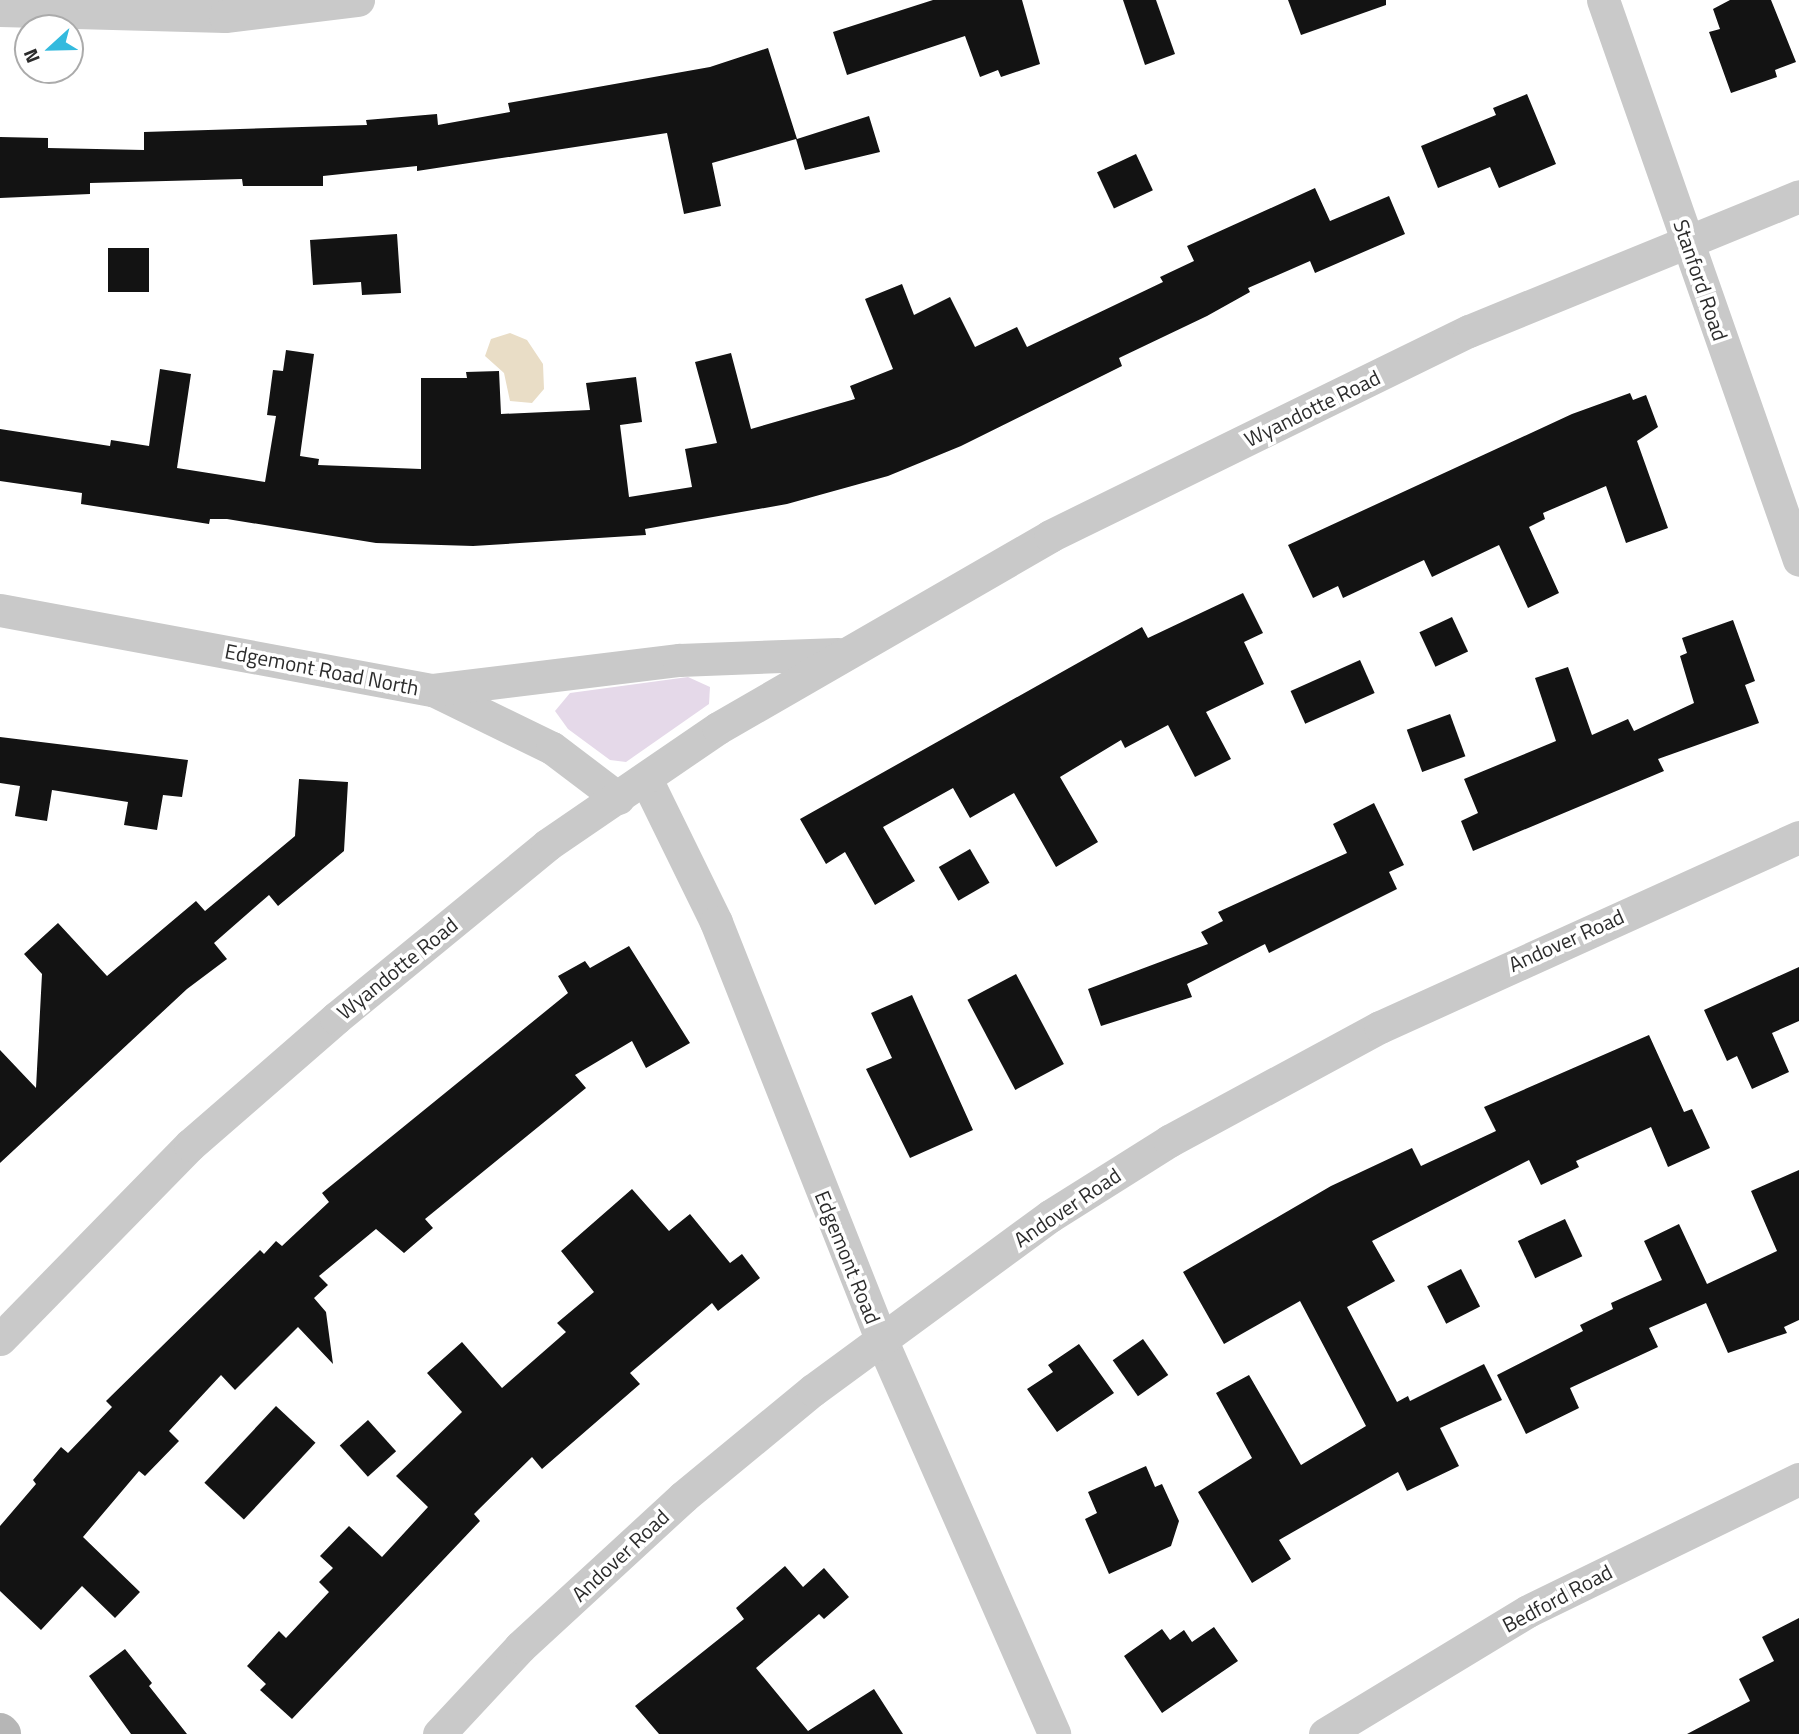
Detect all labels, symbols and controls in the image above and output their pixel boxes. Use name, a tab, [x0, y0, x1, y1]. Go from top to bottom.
north arrow	[14, 14, 84, 84]
text: N	[15, 45, 47, 68]
street label: Stanford Road	[1669, 216, 1733, 344]
street label: Wyandotte Road	[1240, 364, 1384, 452]
street label: Edgemont Road North	[223, 638, 421, 700]
street label: Andover Road	[1504, 903, 1628, 977]
street label: Wyandotte Road	[332, 912, 462, 1024]
street label: Andover Road	[1009, 1162, 1125, 1252]
street label: Edgemont Road	[810, 1187, 886, 1327]
street label: Andover Road	[566, 1504, 674, 1606]
street label: Bedford Road	[1498, 1559, 1616, 1637]

